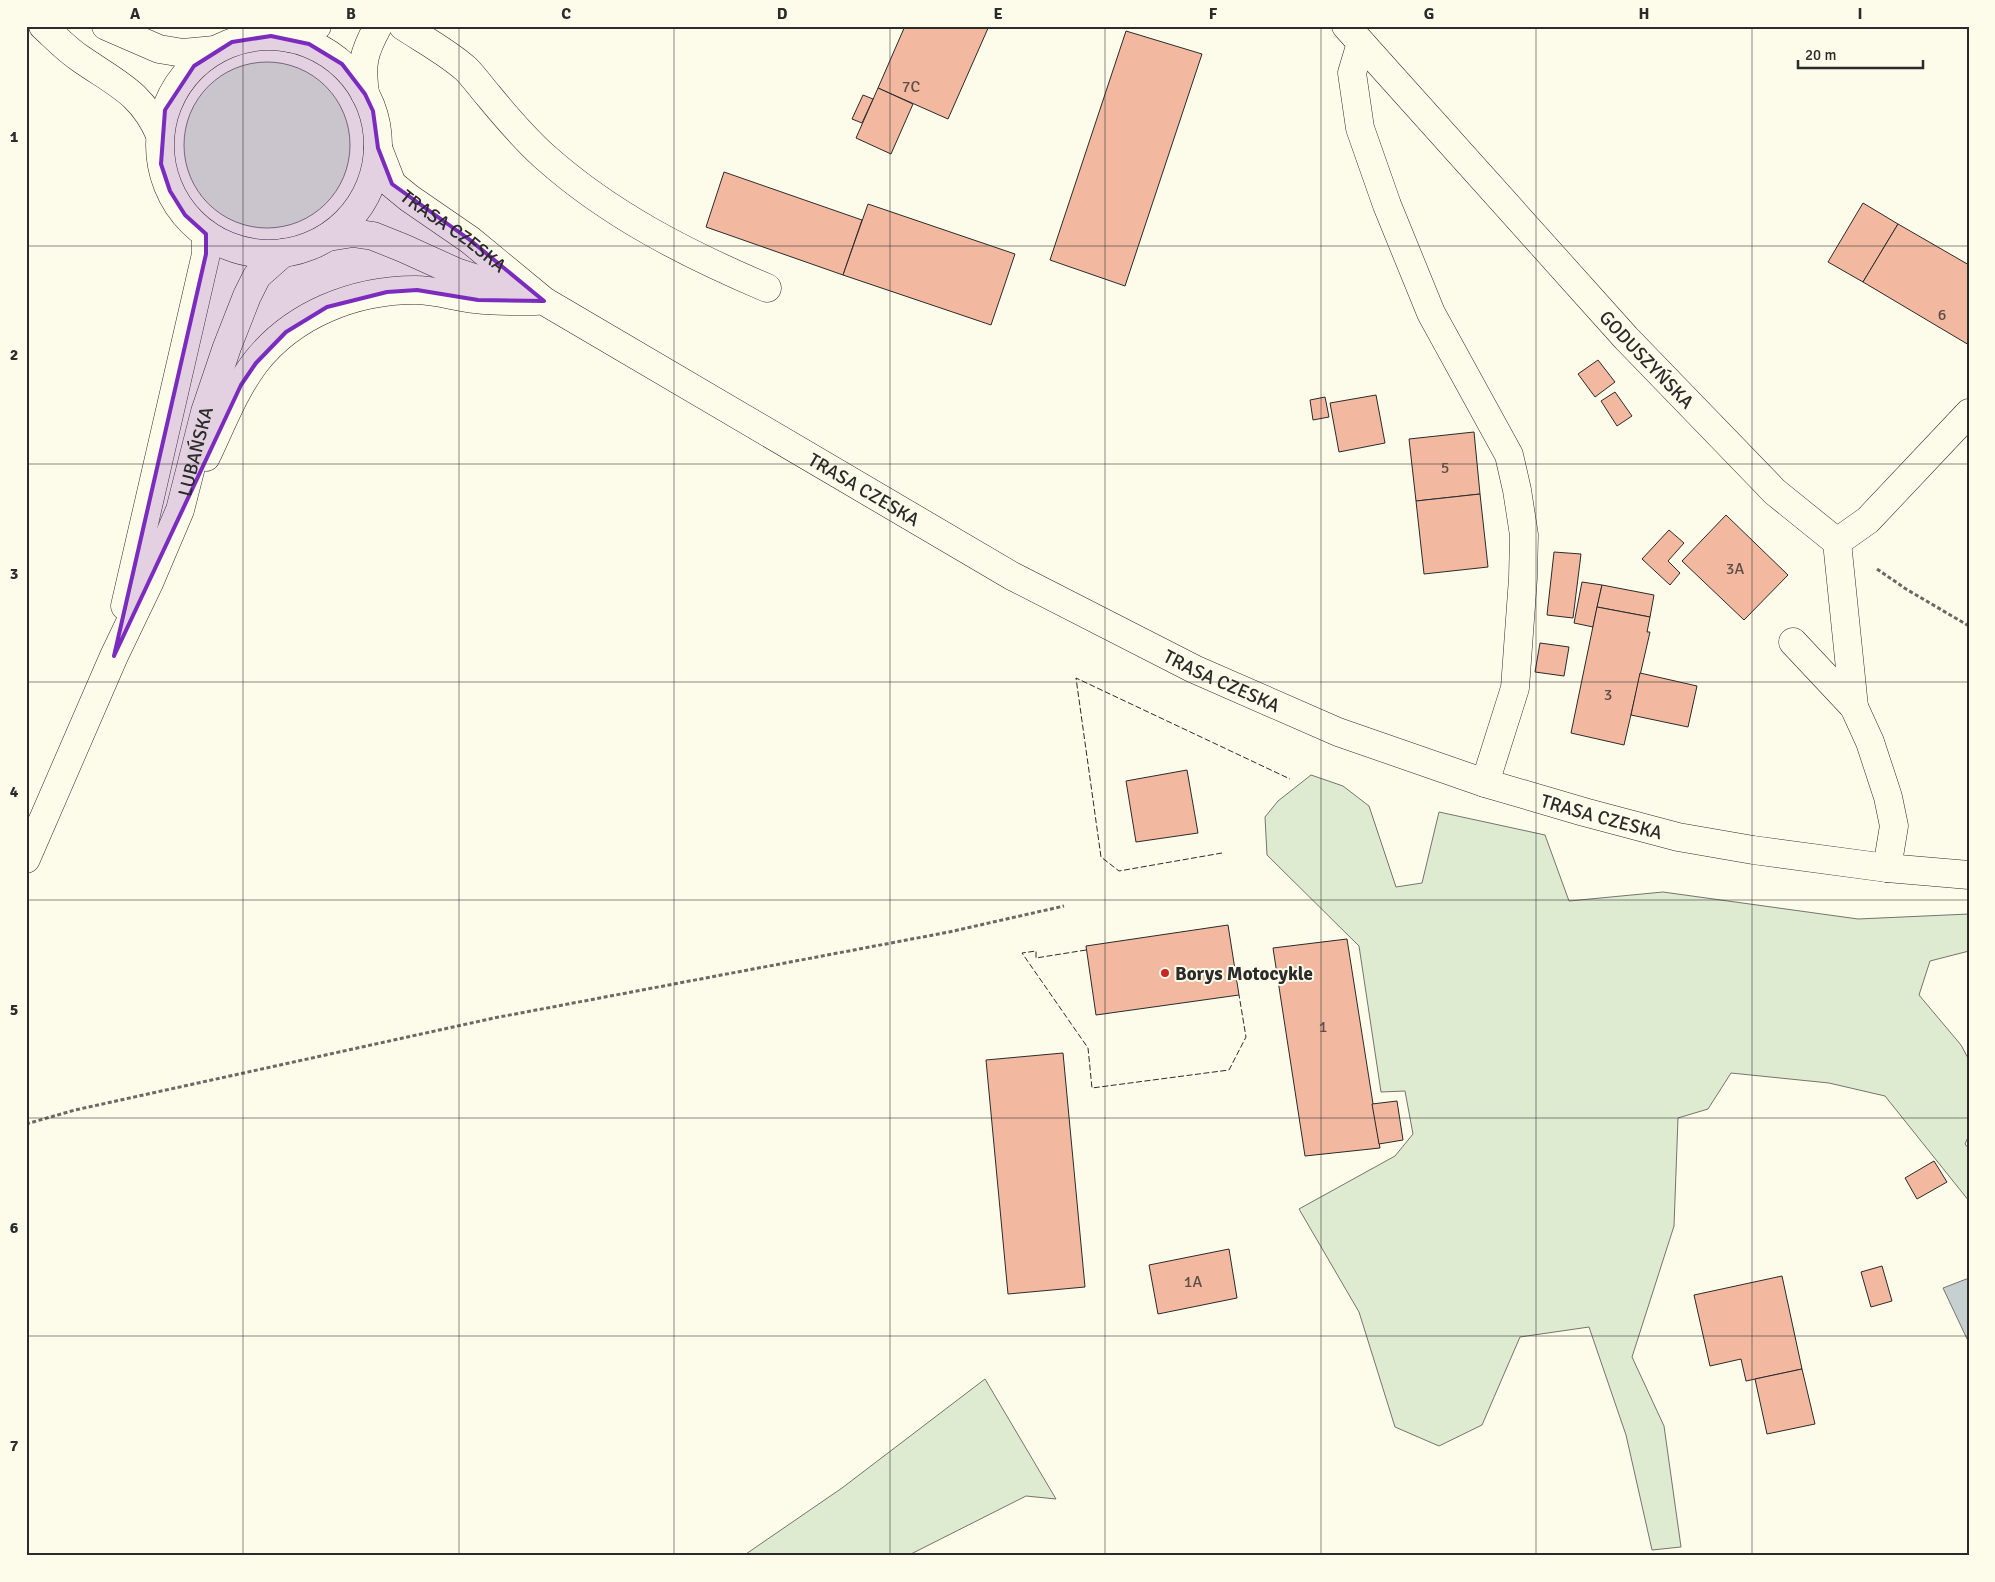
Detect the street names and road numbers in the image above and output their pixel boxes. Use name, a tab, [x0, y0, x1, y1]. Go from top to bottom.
street label: TRASA CZESKA	[395, 185, 511, 278]
street label: GODUSZYŃSKA	[1594, 306, 1699, 414]
street label: LUBAŃSKA	[173, 404, 219, 499]
street label: TRASA CZESKA	[804, 448, 924, 532]
street label: TRASA CZESKA	[1159, 644, 1284, 718]
street label: TRASA CZESKA	[1538, 789, 1665, 845]

